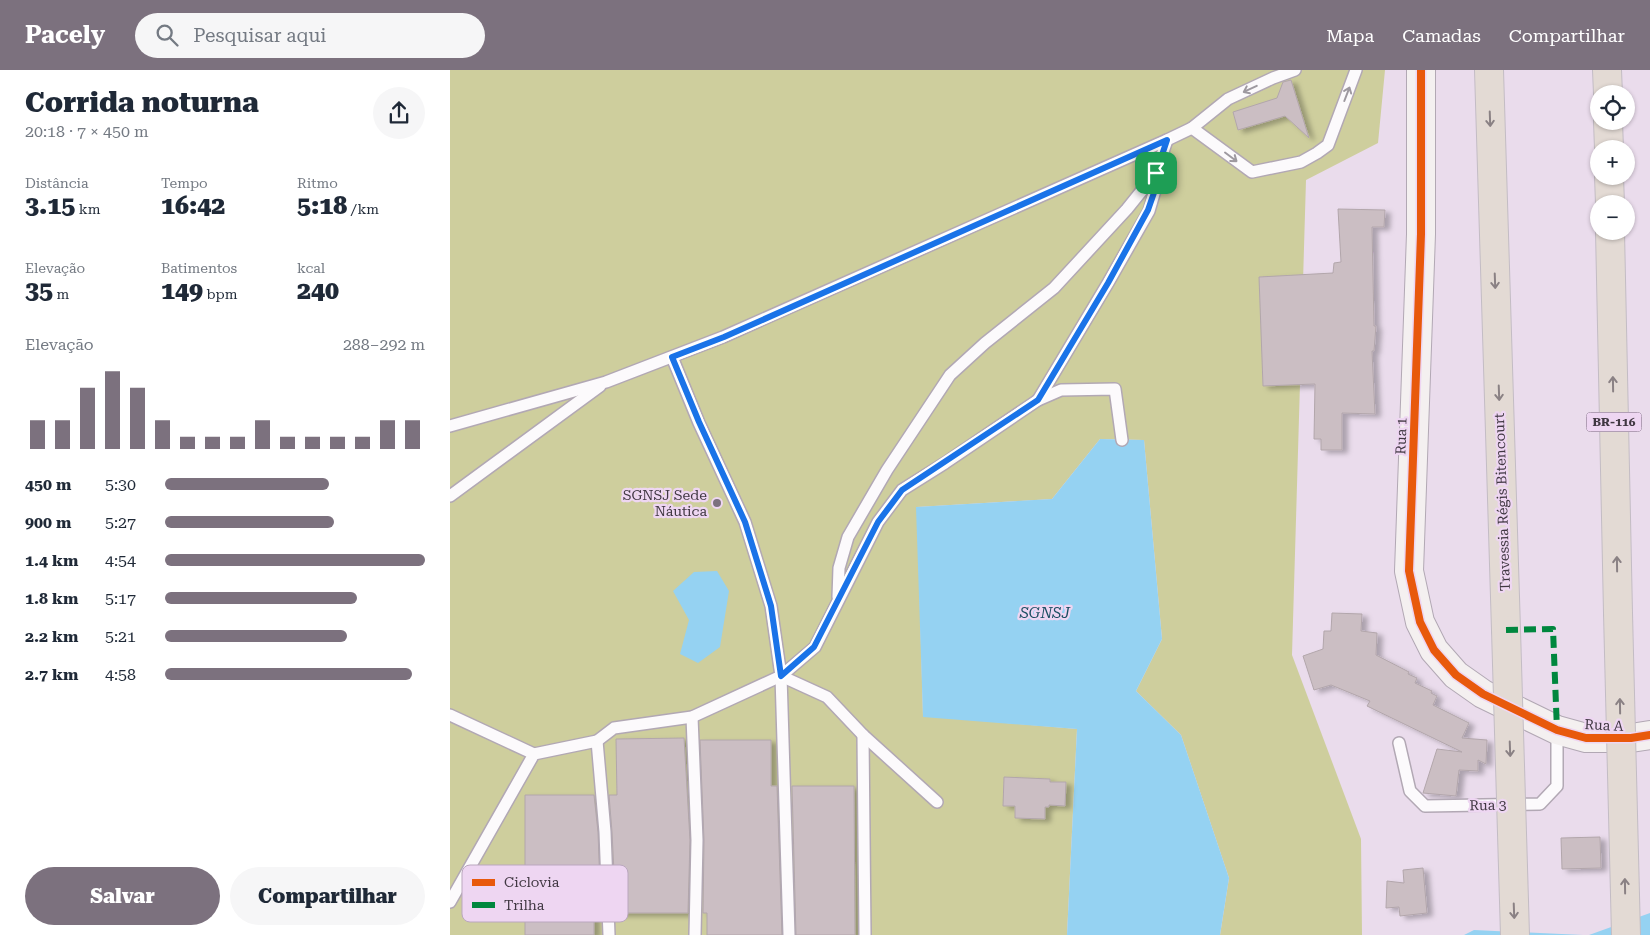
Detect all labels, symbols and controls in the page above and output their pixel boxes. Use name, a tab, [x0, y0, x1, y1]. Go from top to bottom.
search box	[135, 13, 485, 58]
text: Pacely	[25, 21, 105, 49]
icon: search	[153, 21, 181, 49]
text: Pesquisar aqui	[193, 24, 326, 47]
text: Mapa	[1326, 25, 1374, 46]
text: Camadas	[1402, 25, 1481, 46]
text: Compartilhar	[1509, 25, 1625, 46]
one-way arrow	[1243, 85, 1258, 94]
map controls	[1590, 85, 1635, 240]
button: locate	[1590, 85, 1635, 130]
text: Corrida noturna	[25, 86, 259, 119]
button: share	[373, 87, 425, 139]
one-way arrow	[1343, 87, 1352, 102]
one-way arrow	[1486, 110, 1495, 126]
text: 20:18 · 7 × 450 m	[25, 122, 149, 141]
button: +	[1590, 140, 1635, 185]
pin	[1135, 152, 1177, 194]
one-way arrow	[1224, 152, 1238, 162]
icon: arrive	[1142, 159, 1170, 187]
text: Distância	[25, 175, 89, 191]
text: Tempo	[161, 175, 208, 191]
text: Ritmo	[297, 175, 338, 191]
text: 3.15	[25, 191, 75, 220]
text: 16:42	[161, 191, 225, 220]
text: 5:18	[297, 191, 347, 220]
button: −	[1590, 195, 1635, 240]
text: km	[75, 201, 101, 217]
text: /km	[347, 201, 379, 217]
text: Elevação	[25, 260, 85, 276]
text: Batimentos	[161, 260, 237, 276]
text: kcal	[297, 260, 325, 276]
one-way arrow	[1491, 273, 1500, 289]
text: 35	[25, 276, 53, 305]
text: 149	[161, 276, 203, 305]
text: 240	[297, 276, 339, 305]
text: m	[53, 286, 69, 302]
text: bpm	[203, 286, 238, 302]
text: Elevação	[25, 335, 94, 354]
text: 288–292 m	[343, 335, 425, 354]
one-way arrow	[1608, 376, 1618, 392]
one-way arrow	[1494, 384, 1504, 401]
road number: BR-116	[1586, 412, 1642, 432]
street label: Travessia Régis Bitencourt	[1491, 413, 1513, 591]
street label: Rua 1	[1392, 417, 1410, 455]
text: 450 m	[25, 475, 71, 494]
text: 5:30	[105, 475, 136, 494]
place label: SGNSJ Sede Náutica	[623, 487, 707, 519]
marker: SGNSJ Sede Náutica	[711, 497, 723, 509]
text: 900 m	[25, 513, 71, 532]
text: 5:27	[105, 513, 136, 532]
text: 1.4 km	[25, 551, 78, 570]
text: 4:54	[105, 551, 136, 570]
one-way arrow	[1612, 556, 1622, 572]
text: 1.8 km	[25, 589, 78, 608]
text: 5:17	[105, 589, 136, 608]
water label: SGNSJ	[1019, 604, 1071, 622]
text: 2.2 km	[25, 627, 78, 646]
text: 5:21	[105, 627, 136, 646]
text: 2.7 km	[25, 665, 78, 684]
text: 4:58	[105, 665, 136, 684]
one-way arrow	[1615, 699, 1625, 715]
street label: Rua A	[1584, 716, 1624, 734]
one-way arrow	[1505, 740, 1514, 756]
street label: Rua 3	[1469, 797, 1507, 813]
legend	[462, 865, 628, 922]
button: Salvar	[25, 867, 220, 925]
button: Compartilhar	[230, 867, 425, 925]
text: Ciclovia	[504, 874, 560, 890]
one-way arrow	[1620, 879, 1629, 895]
text: Trilha	[504, 897, 545, 913]
one-way arrow	[1509, 902, 1519, 919]

